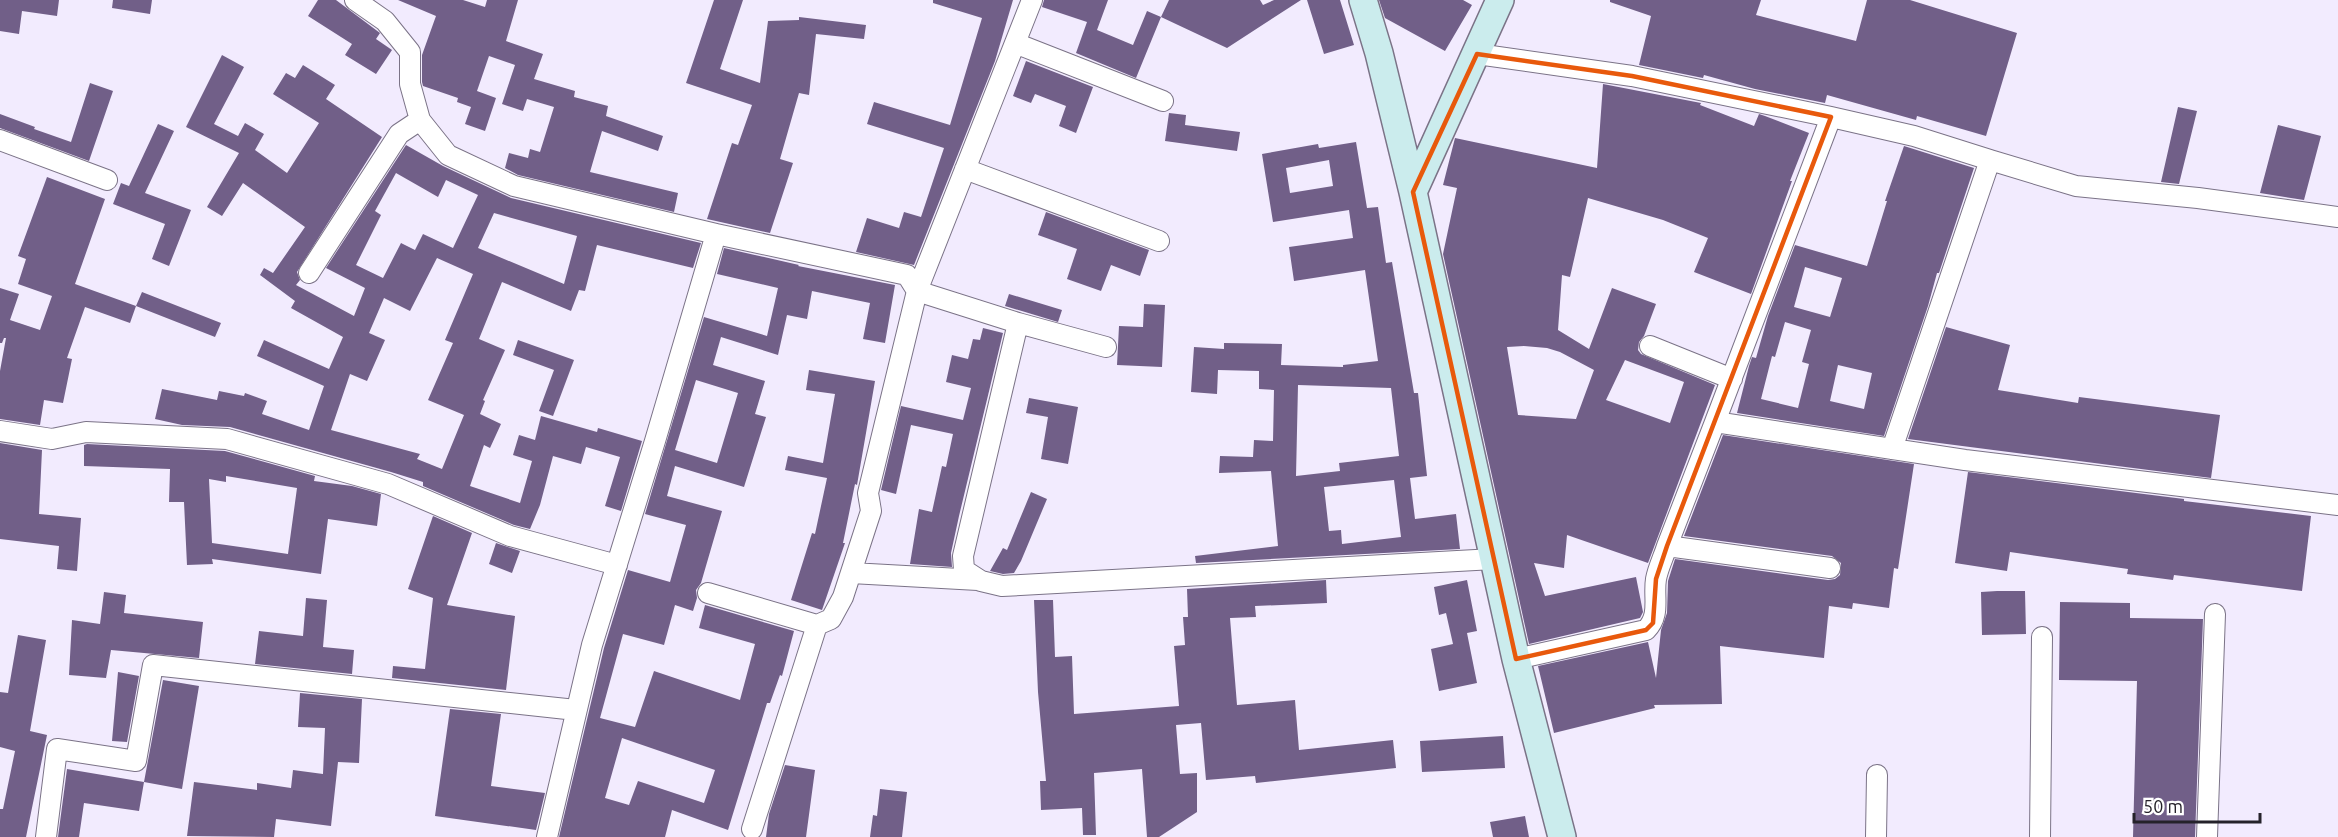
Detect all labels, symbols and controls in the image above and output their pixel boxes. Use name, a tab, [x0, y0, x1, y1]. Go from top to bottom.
scale bar	[2134, 786, 2260, 824]
text: 50 m	[2143, 796, 2183, 816]

